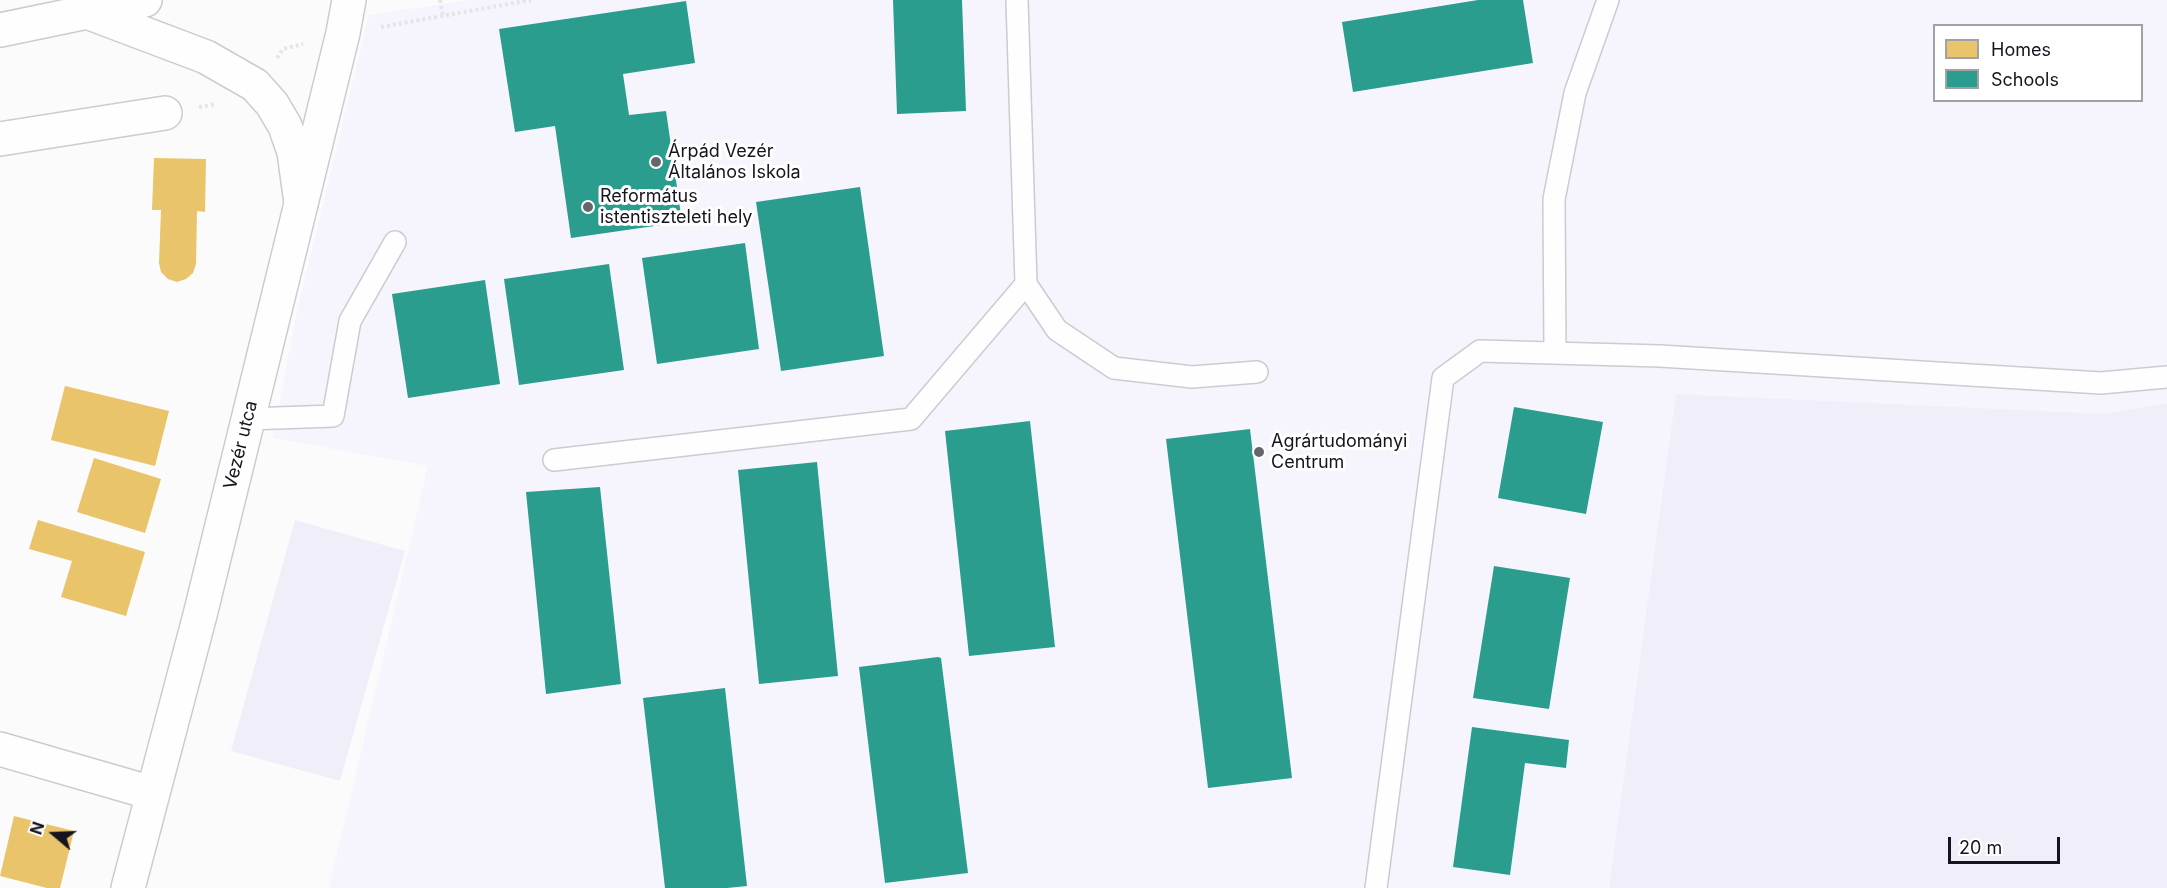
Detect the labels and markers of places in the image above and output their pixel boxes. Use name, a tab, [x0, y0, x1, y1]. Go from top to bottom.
place label: Árpád Vezér Általános Iskola	[668, 141, 801, 184]
marker: Árpád Vezér Általános Iskola	[649, 155, 663, 169]
place label: Református istentiszteleti hely	[600, 186, 752, 228]
marker: Református istentiszteleti hely	[581, 200, 595, 214]
place label: Agrártudományi Centrum	[1271, 431, 1407, 474]
marker: Agrártudományi Centrum	[1252, 445, 1266, 459]

